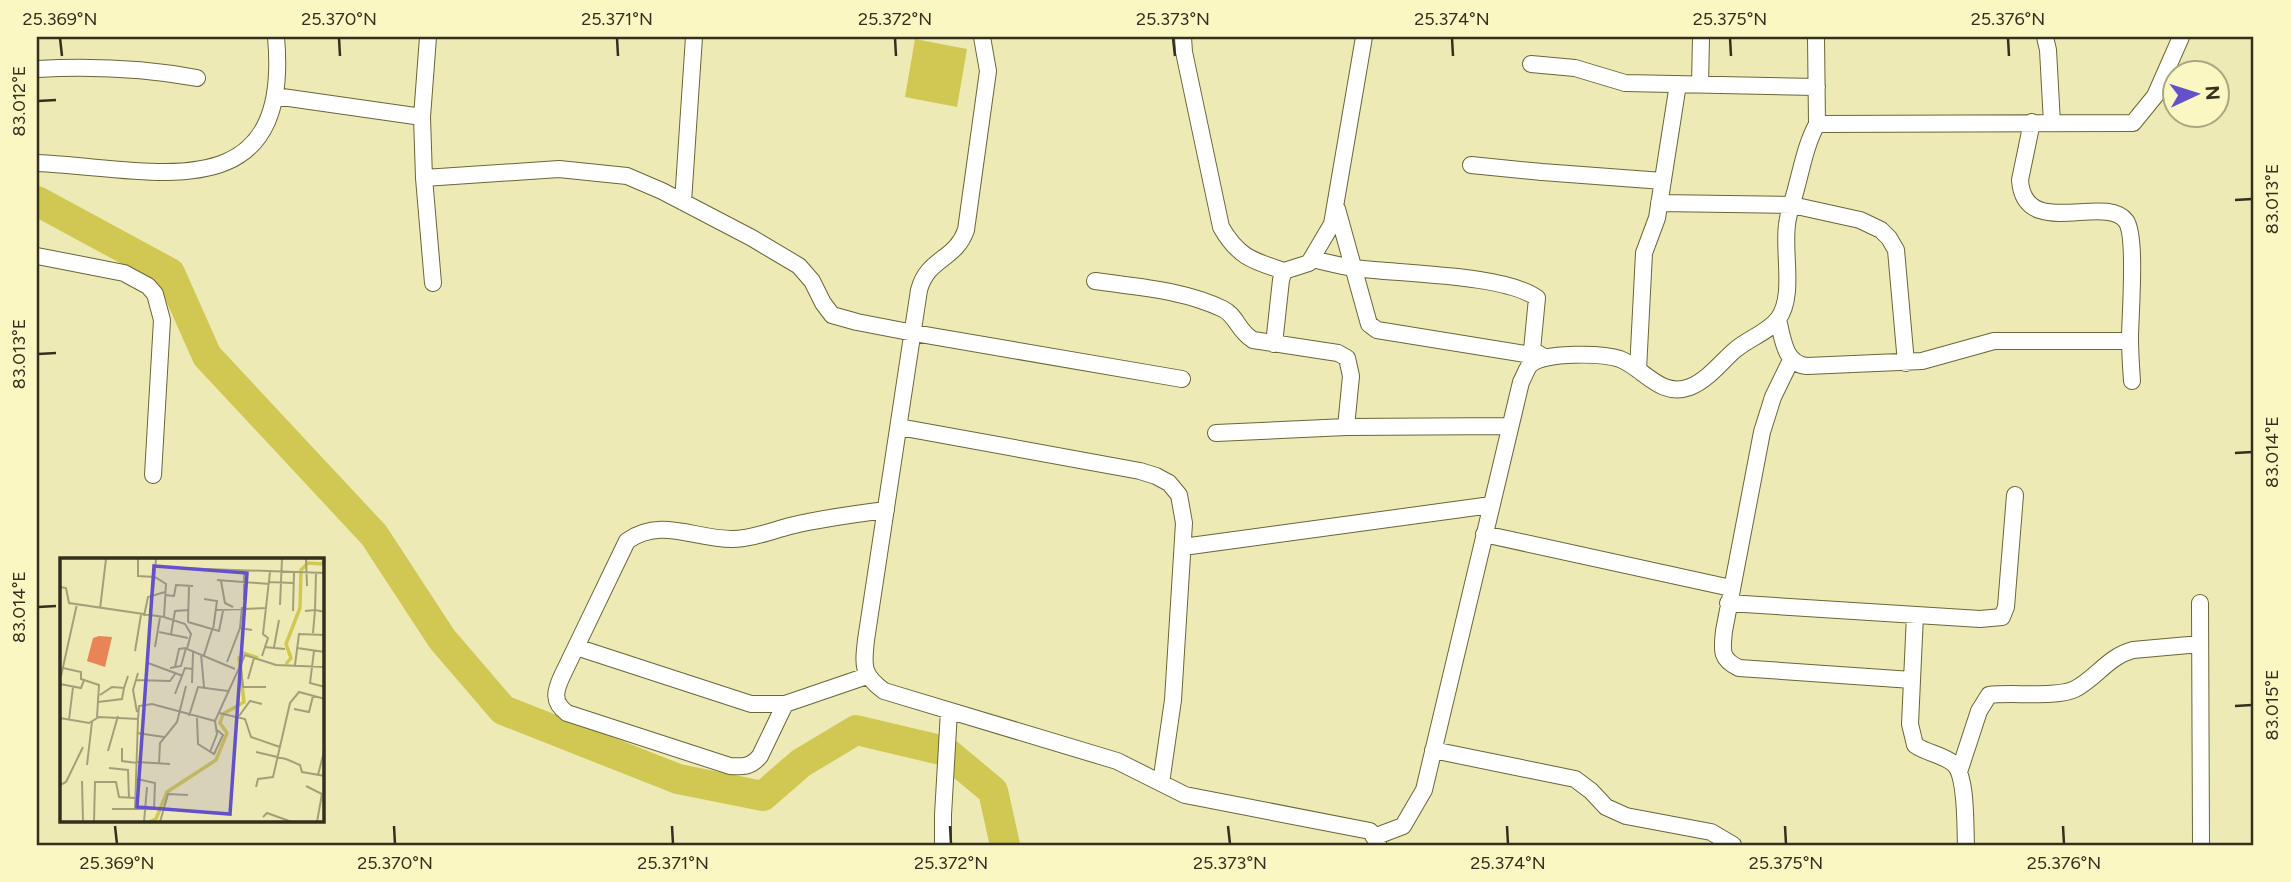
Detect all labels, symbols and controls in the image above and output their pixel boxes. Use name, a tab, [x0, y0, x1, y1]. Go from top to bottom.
text: 25.369°N	[23, 8, 97, 30]
text: 25.370°N	[301, 8, 377, 30]
text: 25.371°N	[581, 8, 653, 30]
text: 25.372°N	[858, 8, 932, 30]
text: 25.373°N	[1136, 8, 1210, 30]
text: 25.374°N	[1414, 8, 1490, 30]
text: 25.375°N	[1693, 8, 1767, 30]
text: 25.376°N	[1971, 8, 2045, 30]
north arrow	[2162, 60, 2232, 130]
text: 83.012°E	[8, 66, 30, 136]
text: N	[2200, 85, 2224, 101]
text: 83.013°E	[2261, 164, 2283, 234]
text: 83.013°E	[8, 319, 30, 389]
text: 83.014°E	[2261, 416, 2283, 488]
inset map	[60, 558, 324, 822]
text: 83.014°E	[8, 571, 30, 643]
text: 83.015°E	[2261, 669, 2283, 741]
text: 25.369°N	[80, 852, 154, 874]
text: 25.370°N	[357, 852, 433, 874]
text: 25.371°N	[637, 852, 709, 874]
text: 25.372°N	[914, 852, 988, 874]
text: 25.373°N	[1193, 852, 1267, 874]
text: 25.374°N	[1470, 852, 1546, 874]
text: 25.375°N	[1749, 852, 1823, 874]
text: 25.376°N	[2027, 852, 2101, 874]

